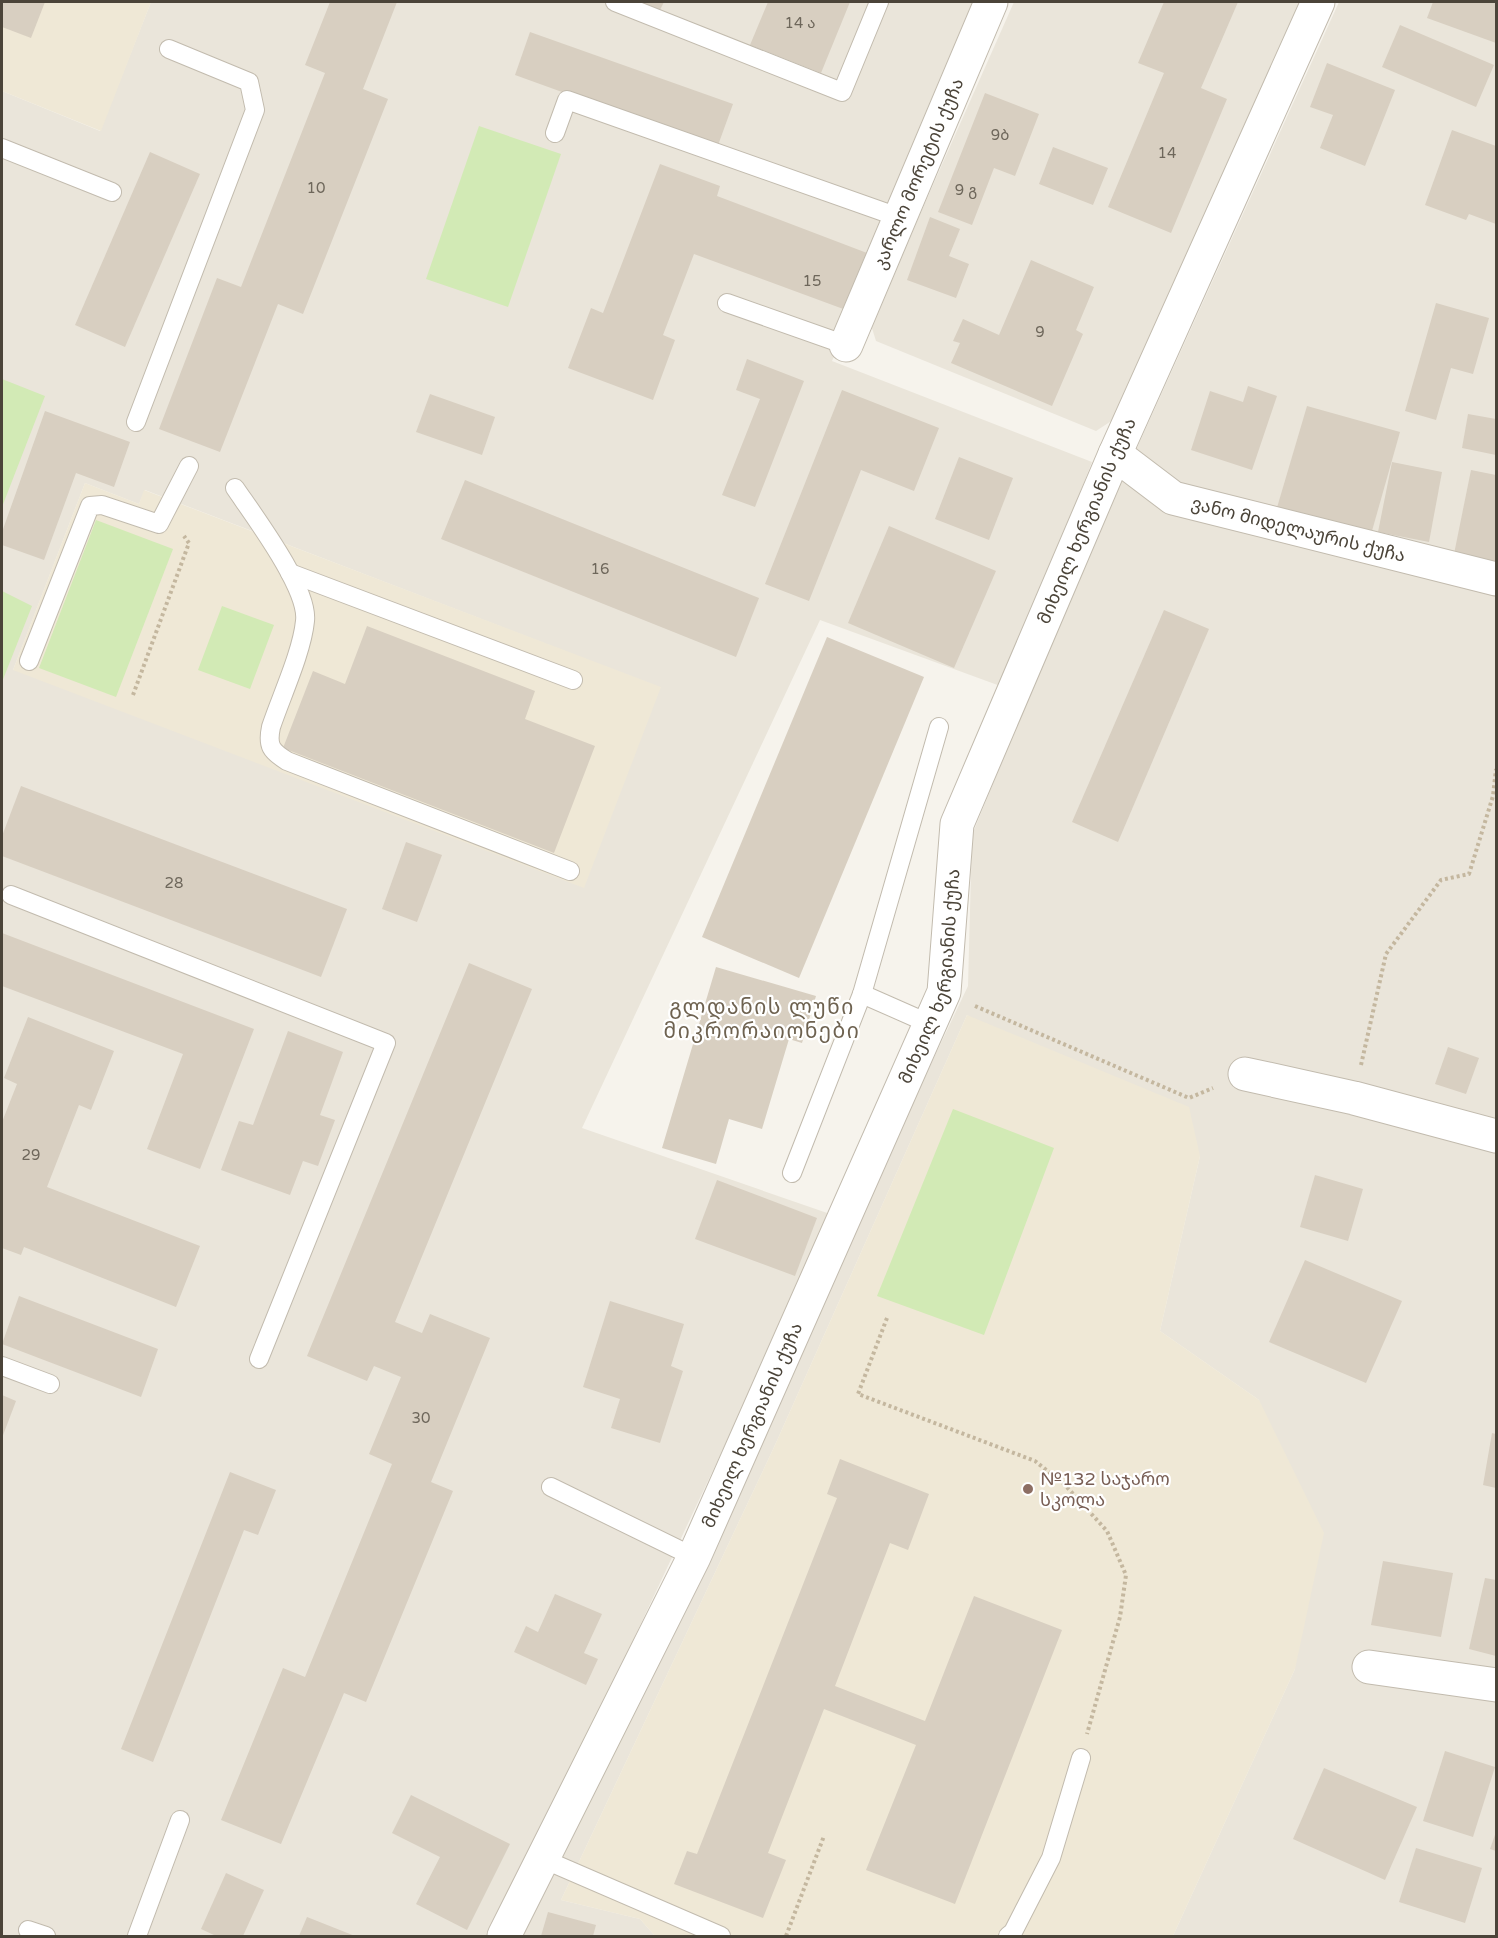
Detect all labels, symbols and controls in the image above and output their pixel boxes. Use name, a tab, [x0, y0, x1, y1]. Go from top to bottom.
house number: 14 ა	[785, 14, 815, 32]
street label: კარლო მორეტის ქუჩა	[868, 75, 969, 273]
house number: 9ბ	[991, 126, 1009, 144]
house number: 14	[1158, 144, 1176, 162]
house number: 10	[307, 179, 325, 197]
house number: 9 გ	[955, 181, 977, 199]
house number: 15	[803, 272, 821, 290]
house number: 9	[1035, 323, 1045, 341]
street label: მიხეილ ხერგიანის ქუჩა	[1033, 414, 1141, 627]
street label: ვანო მიდელაურის ქუჩა	[1189, 492, 1408, 567]
house number: 16	[591, 560, 609, 578]
street label: მიხეილ ხერგიანის ქუჩა	[894, 868, 964, 1087]
house number: 28	[165, 874, 183, 892]
district label: გლდანის ლუწი მიკრორაიონები	[664, 995, 860, 1044]
house number: 29	[22, 1146, 40, 1164]
street label: მიხეილ ხერგიანის ქუჩა	[697, 1319, 807, 1531]
house number: 30	[412, 1409, 430, 1427]
place label: №132 საჯარო სკოლა	[1040, 1468, 1170, 1511]
marker: №132 საჯარო სკოლა	[1021, 1482, 1035, 1496]

